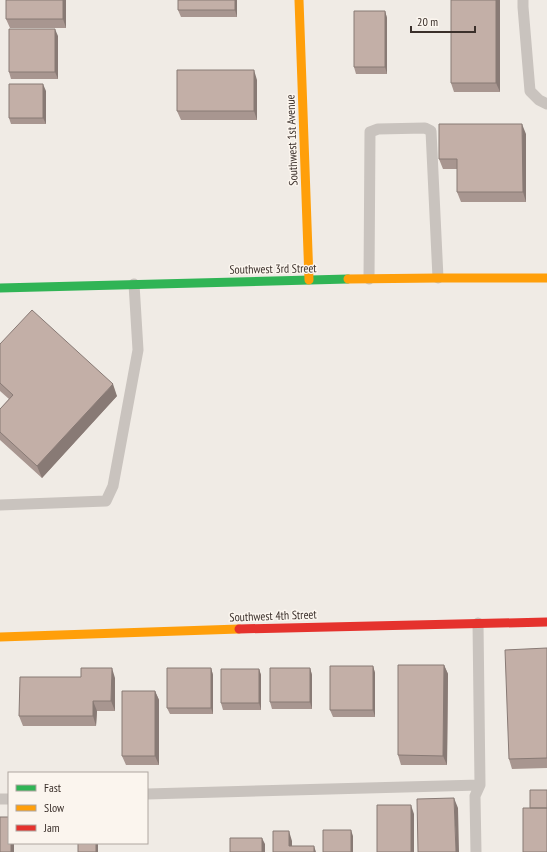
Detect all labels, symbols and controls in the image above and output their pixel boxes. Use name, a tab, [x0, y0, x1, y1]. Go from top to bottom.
scale bar	[411, 8, 475, 34]
text: 20 m	[417, 14, 438, 29]
street label: Southwest 1st Avenue	[282, 94, 301, 186]
street label: Southwest 3rd Street	[229, 260, 317, 277]
street label: Southwest 4th Street	[229, 606, 318, 625]
legend	[8, 772, 148, 844]
text: Fast	[44, 780, 62, 795]
text: Slow	[44, 800, 65, 815]
text: Jam	[43, 820, 60, 835]

